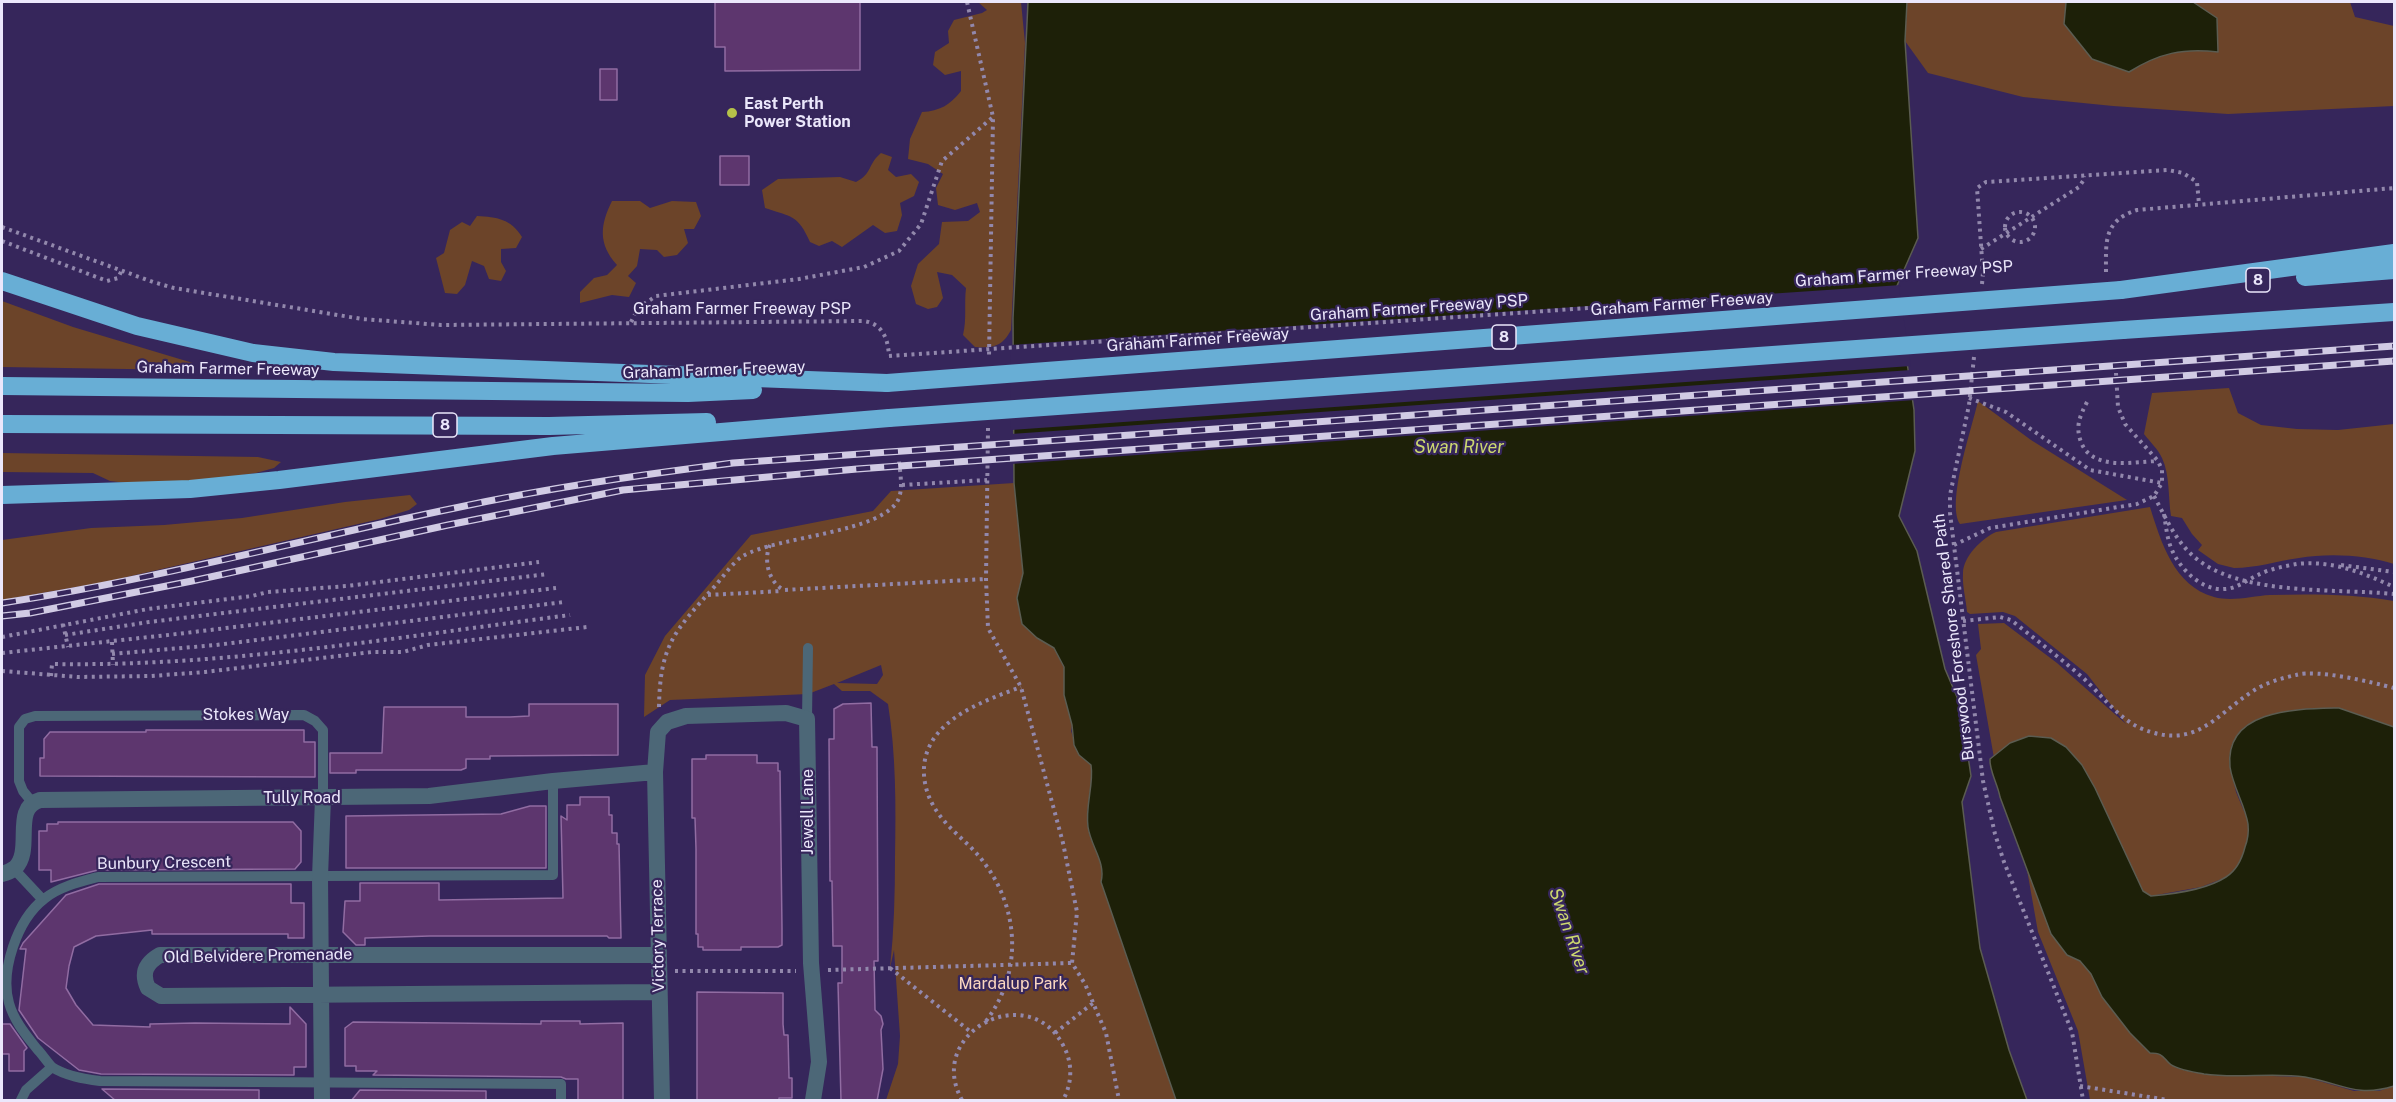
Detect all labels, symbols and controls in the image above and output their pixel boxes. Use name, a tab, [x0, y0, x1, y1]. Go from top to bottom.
place label: East Perth Power Station	[744, 94, 851, 132]
marker: East Perth Power Station	[725, 106, 739, 120]
street label: Graham Farmer Freeway PSP	[1795, 257, 2013, 291]
road number: 8	[2246, 268, 2270, 292]
street label: Graham Farmer Freeway	[1590, 288, 1774, 320]
street label: Graham Farmer Freeway PSP	[1310, 291, 1528, 325]
street label: Graham Farmer Freeway PSP	[633, 299, 851, 319]
street label: Graham Farmer Freeway	[1106, 324, 1290, 356]
road number: 8	[1492, 325, 1516, 349]
street label: Graham Farmer Freeway	[622, 357, 806, 383]
street label: Graham Farmer Freeway	[136, 358, 320, 380]
road number: 8	[433, 413, 457, 437]
water label: Swan River	[1414, 436, 1504, 458]
street label: Burswood Foreshore Shared Path	[1929, 513, 1979, 761]
street label: Stokes Way	[203, 705, 289, 725]
street label: Jewell Lane	[798, 769, 818, 855]
street label: Tully Road	[263, 788, 341, 808]
street label: Bunbury Crescent	[97, 852, 231, 874]
street label: Victory Terrace	[647, 879, 669, 993]
water label: Swan River	[1544, 885, 1594, 977]
street label: Old Belvidere Promenade	[164, 945, 352, 967]
park label: Mardalup Park	[959, 974, 1067, 994]

